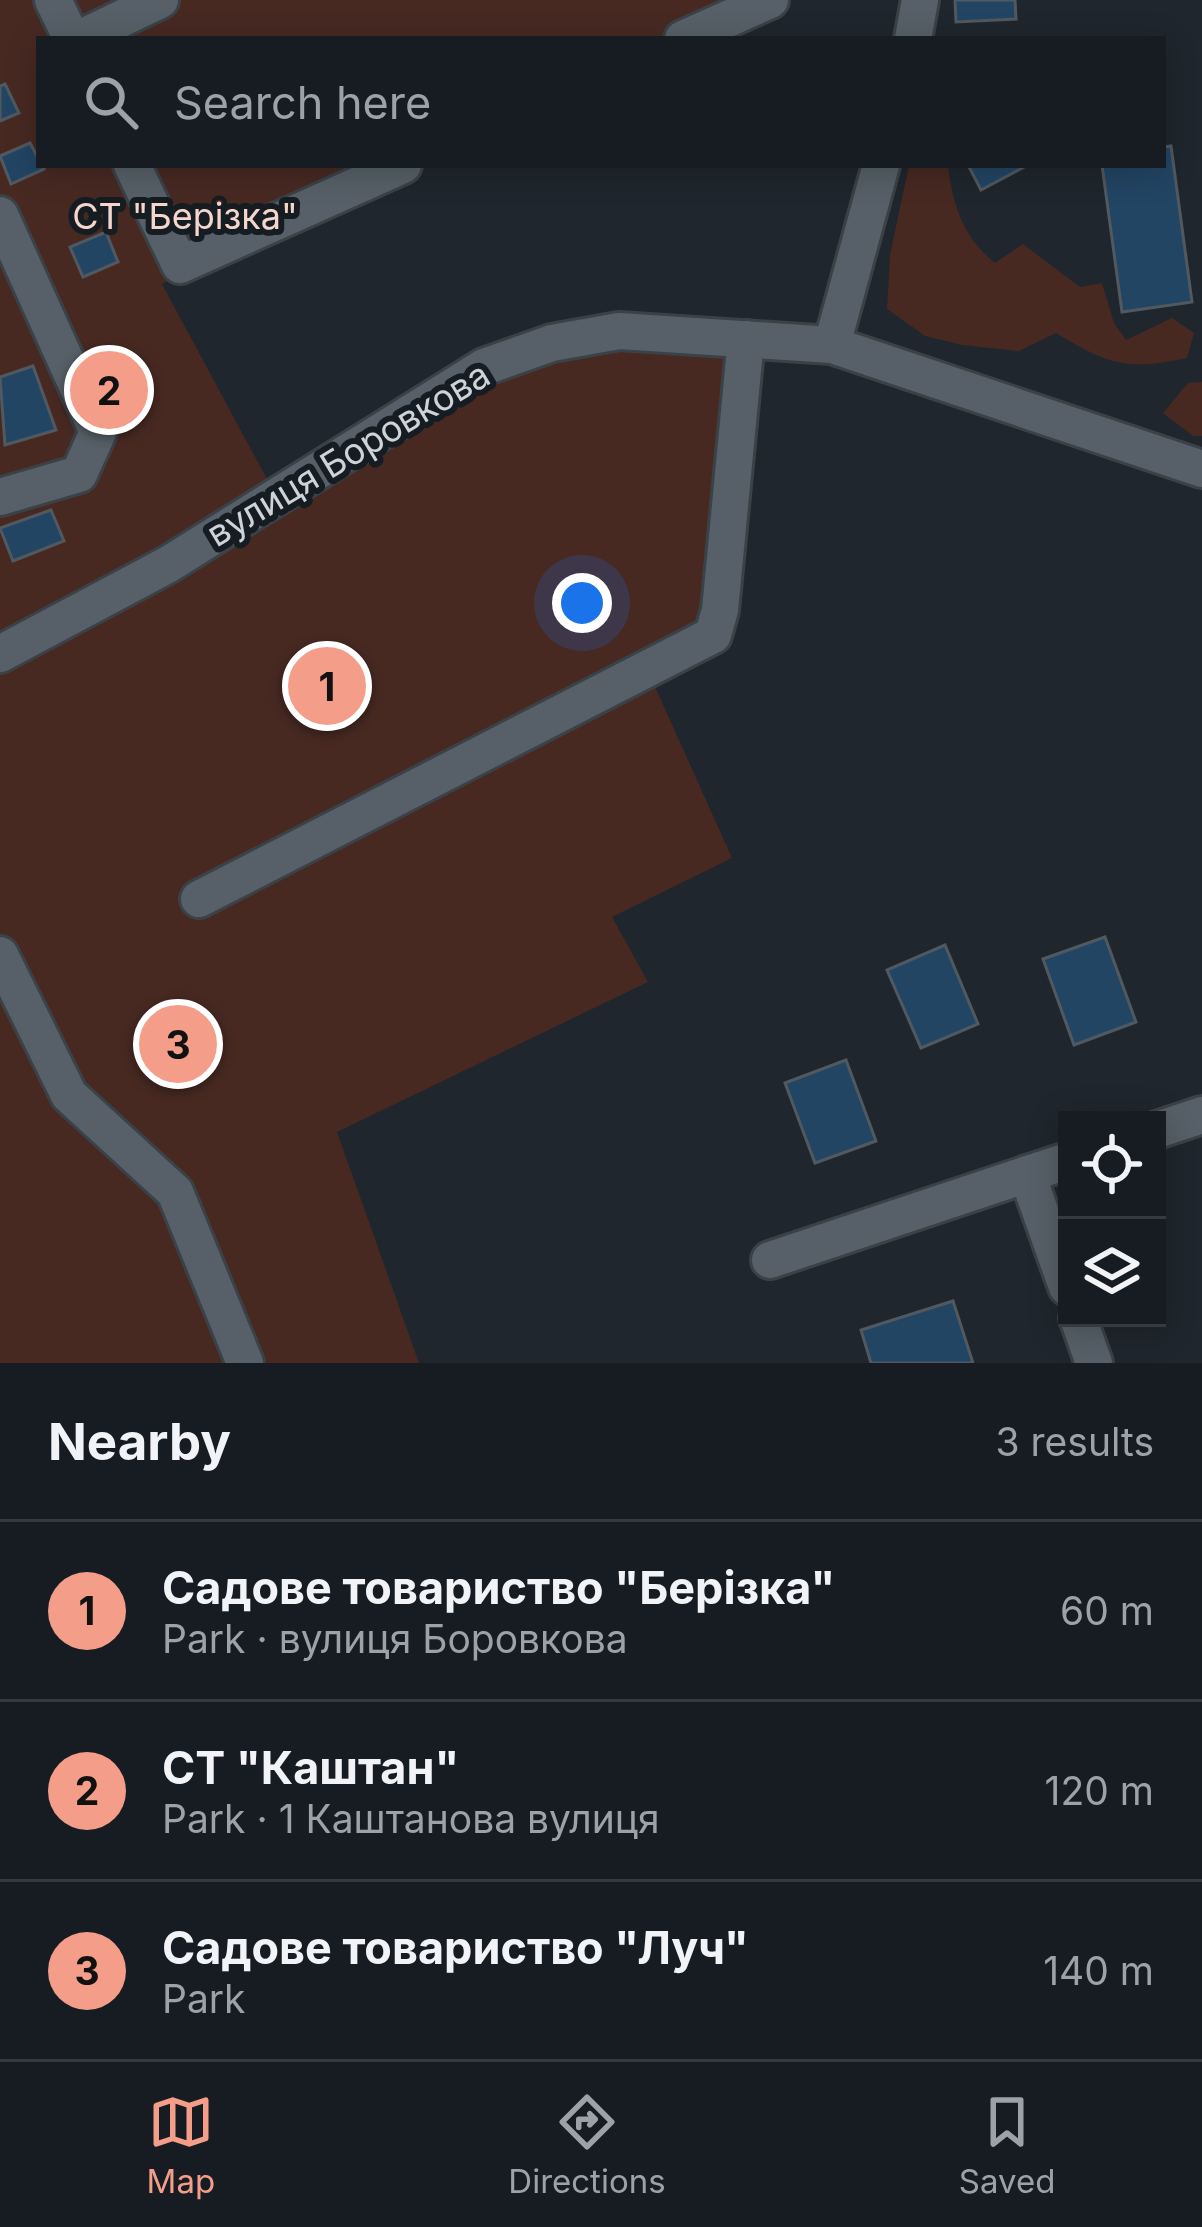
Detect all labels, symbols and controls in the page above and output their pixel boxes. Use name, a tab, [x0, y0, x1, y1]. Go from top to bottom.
search box	[36, 36, 1166, 168]
icon: search	[78, 69, 144, 135]
text: Search here	[174, 75, 431, 130]
park label: СТ "Берізка"	[72, 194, 298, 238]
pin: 2	[70, 345, 148, 435]
street label: вулиця Боровкова	[199, 352, 497, 556]
your location	[552, 573, 612, 633]
pin: 1	[288, 641, 366, 731]
pin: 3	[139, 999, 217, 1089]
map controls	[1058, 1111, 1166, 1327]
button: locate	[1058, 1111, 1166, 1219]
button: layers	[1058, 1219, 1166, 1327]
text: Nearby	[48, 1411, 231, 1472]
text: 3 results	[996, 1418, 1154, 1465]
text: Садове товариство "Берізка"	[162, 1560, 835, 1615]
text: 1	[79, 1587, 95, 1634]
text: 60 m	[1060, 1587, 1154, 1634]
text: Park · вулиця Боровкова	[162, 1615, 628, 1662]
text: СТ "Каштан"	[162, 1740, 459, 1795]
text: 2	[75, 1767, 99, 1814]
text: 120 m	[1045, 1767, 1154, 1814]
text: Park · 1 Каштанова вулиця	[162, 1795, 660, 1842]
text: Садове товариство "Луч"	[162, 1920, 749, 1975]
text: 3	[74, 1947, 100, 1994]
text: 140 m	[1043, 1947, 1154, 1994]
text: Park	[162, 1975, 246, 2022]
tab: Map	[147, 2089, 215, 2201]
tab: Directions	[508, 2089, 666, 2201]
tab: Saved	[959, 2089, 1055, 2201]

